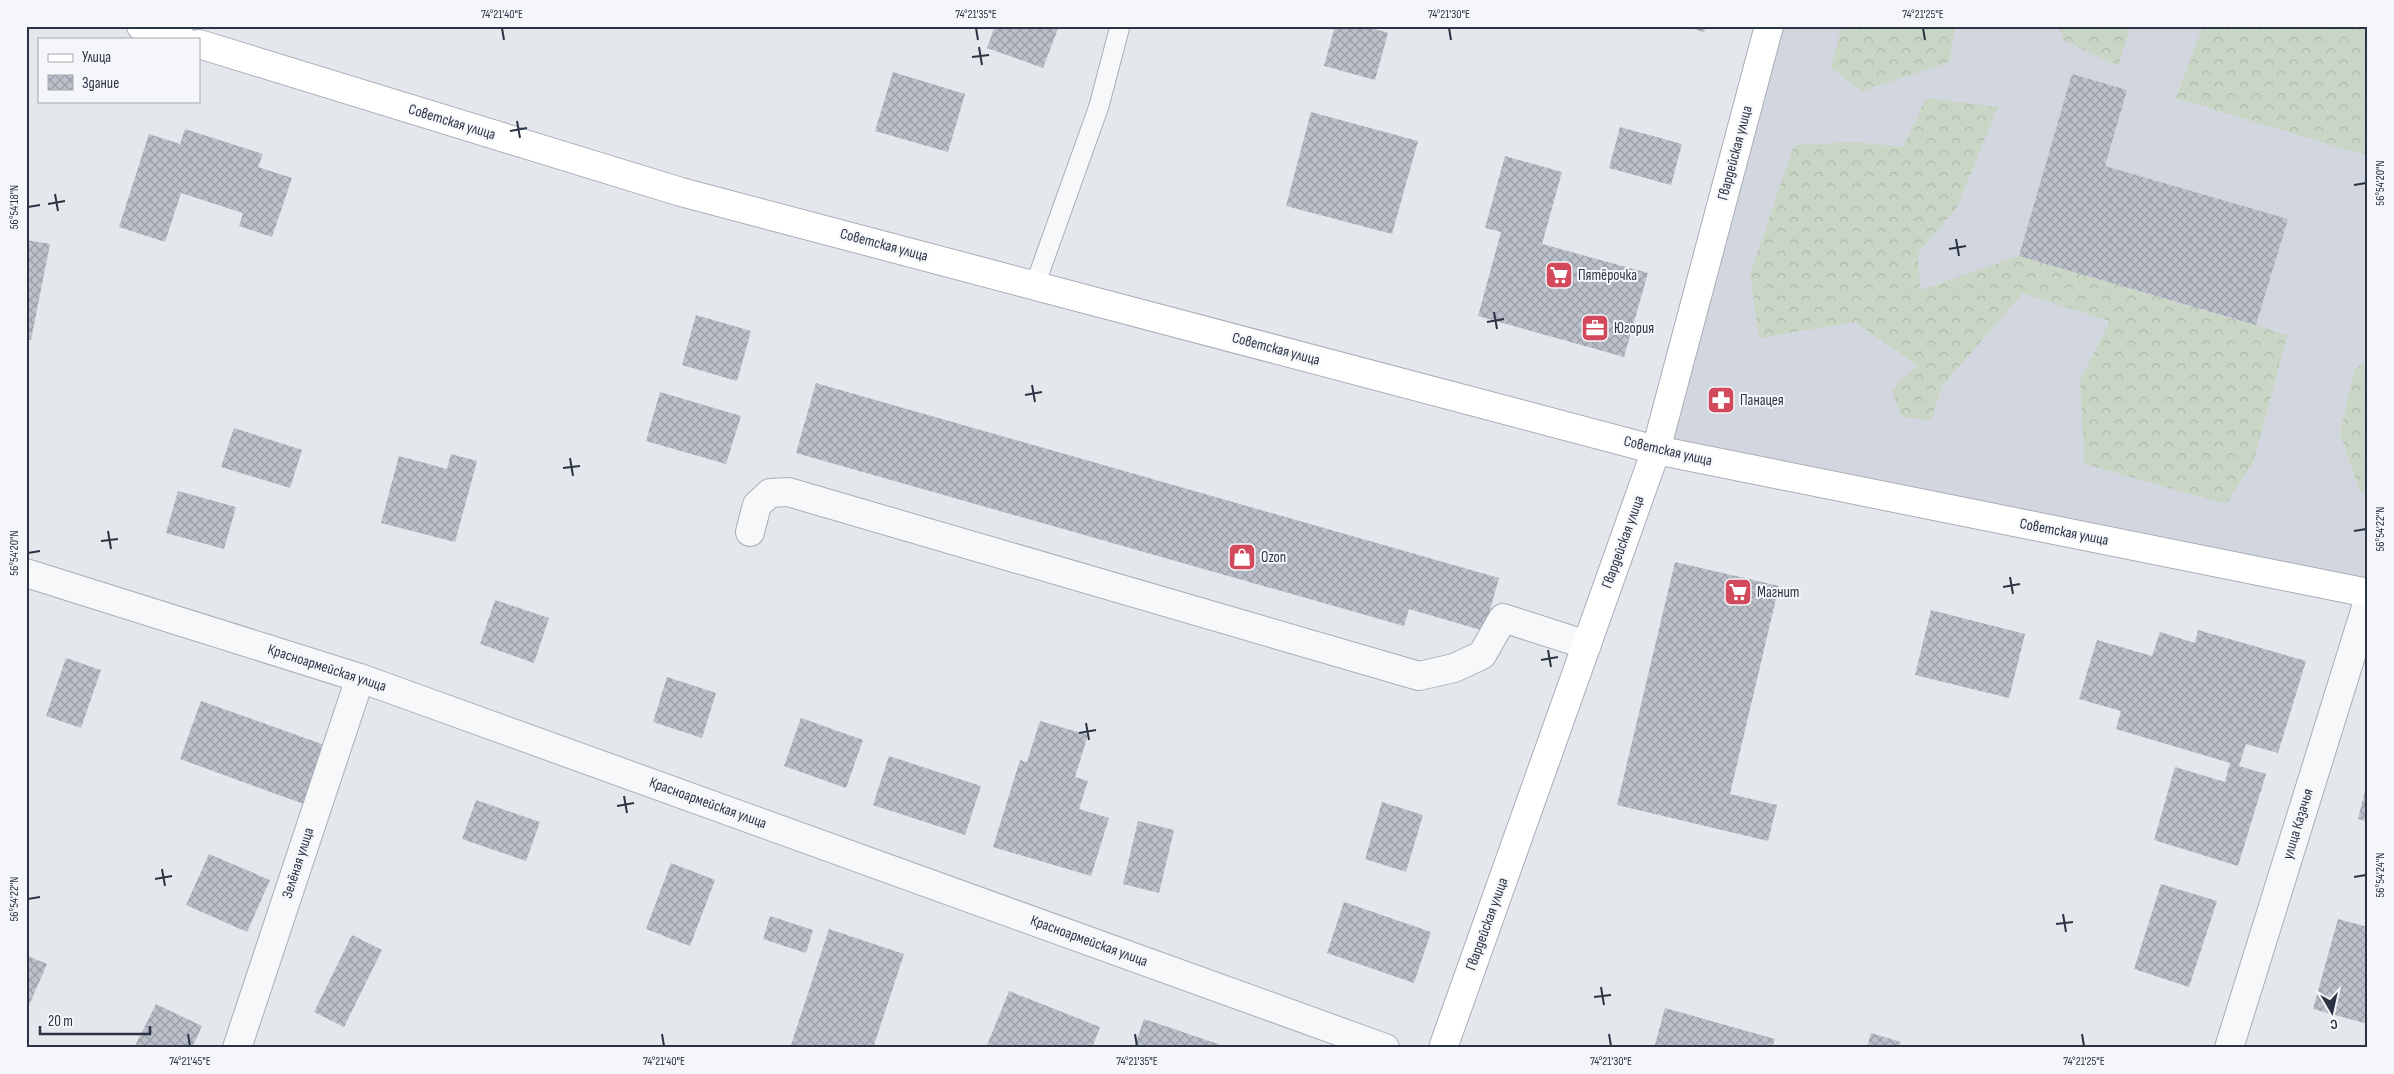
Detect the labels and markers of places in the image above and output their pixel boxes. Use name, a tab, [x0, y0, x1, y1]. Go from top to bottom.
supermarket icon: Пятёрочка	[1544, 260, 1574, 290]
place label: Пятёрочка	[1578, 266, 1637, 285]
office icon: Югория	[1580, 313, 1610, 343]
place label: Югория	[1614, 319, 1654, 338]
pharmacy icon: Панацея	[1706, 385, 1736, 415]
place label: Панацея	[1740, 391, 1784, 410]
shop icon: Ozon	[1227, 542, 1257, 572]
place label: Ozon	[1261, 548, 1286, 567]
supermarket icon: Магнит	[1723, 577, 1753, 607]
place label: Магнит	[1757, 583, 1799, 602]

